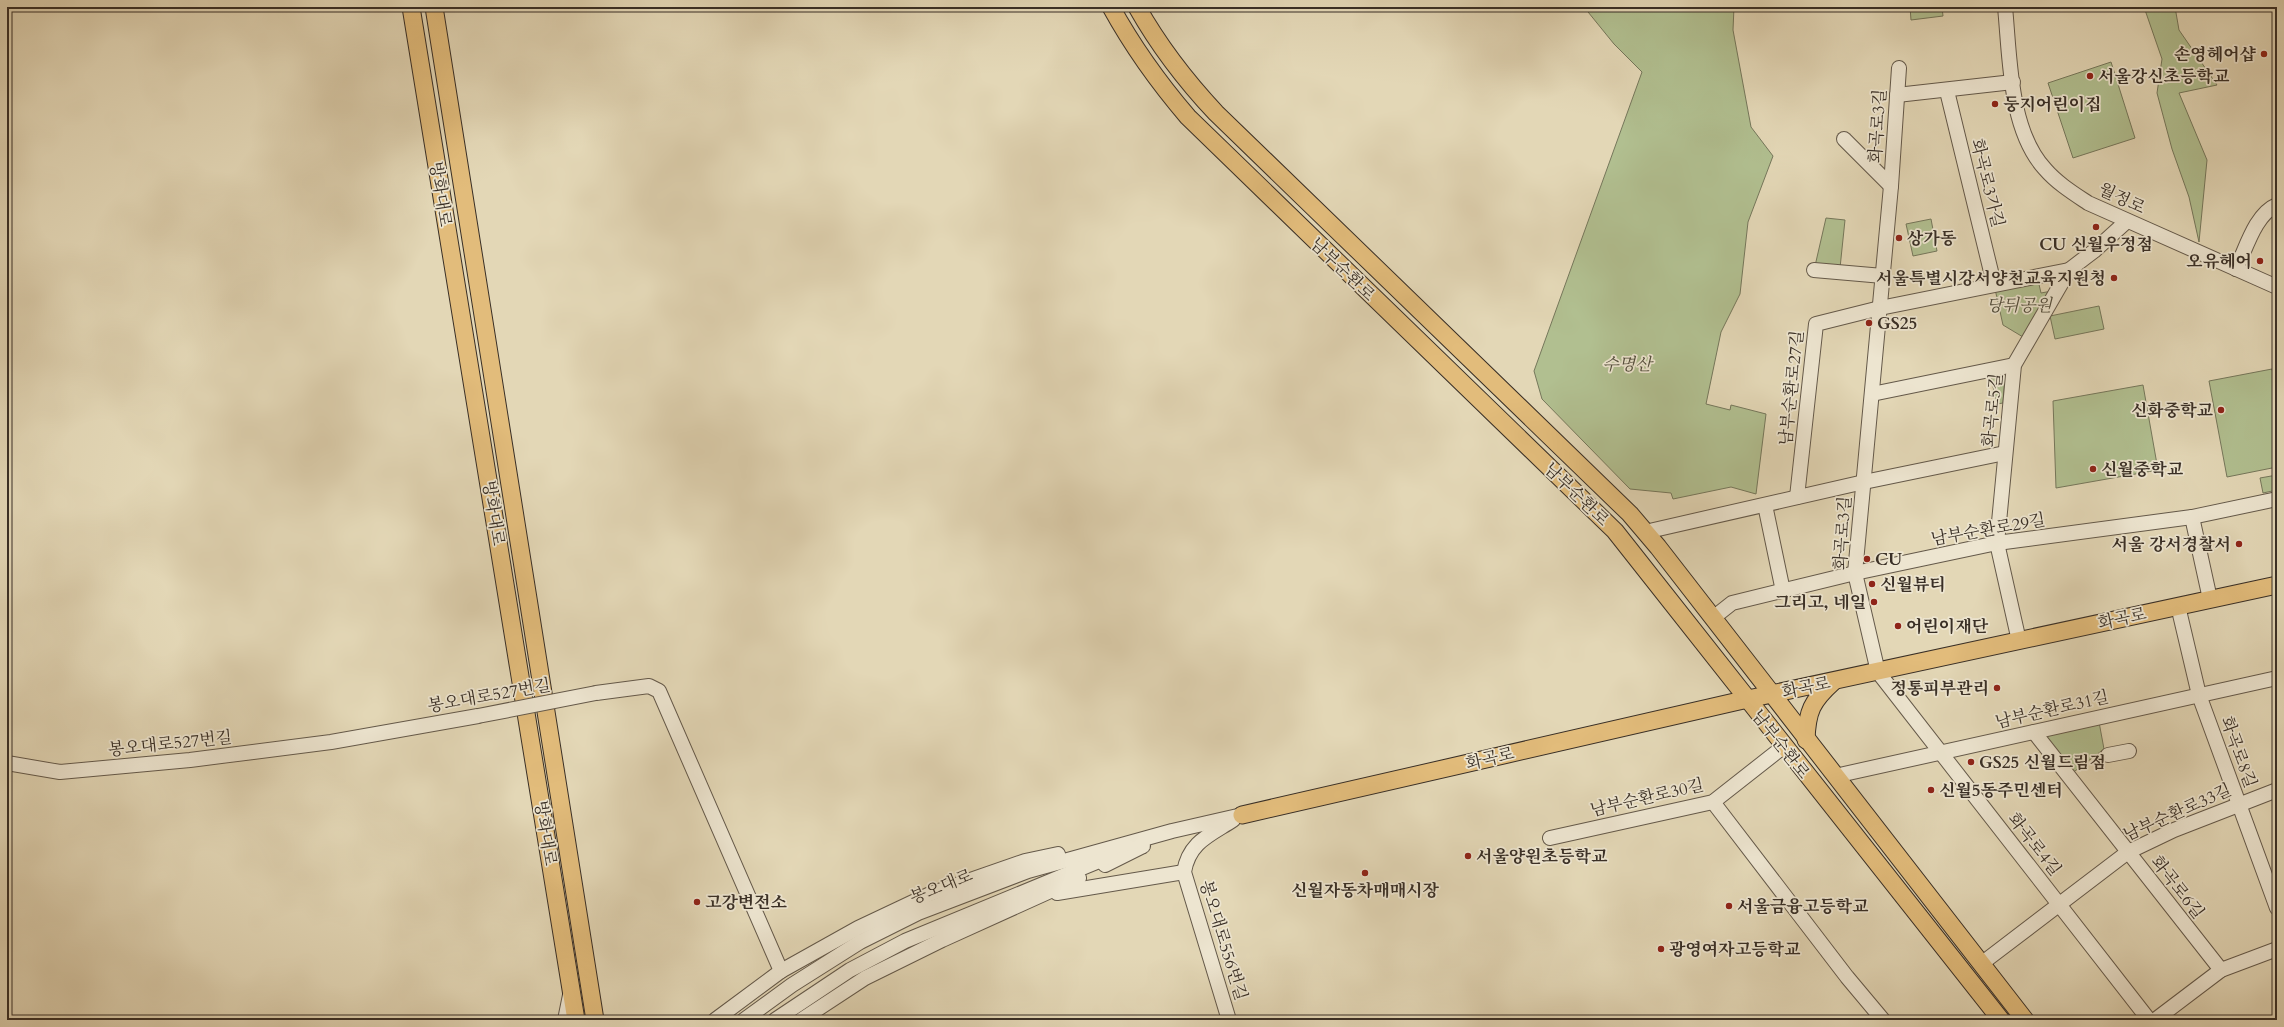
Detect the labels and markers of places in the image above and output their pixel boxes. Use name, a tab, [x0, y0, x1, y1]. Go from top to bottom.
place label: 손영헤어샵	[2174, 43, 2257, 66]
marker: 손영헤어샵	[2259, 49, 2269, 59]
place label: 서울강신초등학교	[2098, 65, 2230, 88]
marker: 서울강신초등학교	[2085, 71, 2095, 81]
place label: 둥지어린이집	[2003, 93, 2102, 116]
marker: 둥지어린이집	[1990, 99, 2000, 109]
marker: CU 신월우정점	[2091, 222, 2101, 232]
place label: 상가동	[1907, 227, 1957, 250]
marker: 상가동	[1894, 233, 1904, 243]
place label: CU 신월우정점	[2039, 233, 2153, 256]
place label: 오유헤어	[2186, 250, 2252, 273]
marker: 오유헤어	[2255, 256, 2265, 266]
place label: 서울특별시강서양천교육지원청	[1876, 267, 2106, 290]
marker: 서울특별시강서양천교육지원청	[2109, 273, 2119, 283]
place label: GS25	[1877, 312, 1917, 335]
marker: GS25	[1864, 318, 1874, 328]
place label: 신화중학교	[2131, 399, 2214, 422]
marker: 신화중학교	[2216, 405, 2226, 415]
place label: 신월중학교	[2101, 458, 2184, 481]
marker: 신월중학교	[2088, 464, 2098, 474]
place label: 서울 강서경찰서	[2111, 533, 2231, 556]
marker: 서울 강서경찰서	[2234, 539, 2244, 549]
place label: CU	[1875, 548, 1902, 571]
marker: CU	[1862, 554, 1872, 564]
place label: 신월뷰티	[1880, 573, 1946, 596]
marker: 신월뷰티	[1867, 579, 1877, 589]
place label: 그리고, 네일	[1774, 591, 1866, 614]
marker: 그리고, 네일	[1869, 597, 1879, 607]
place label: 어린이재단	[1906, 615, 1989, 638]
marker: 어린이재단	[1893, 621, 1903, 631]
place label: 정통피부관리	[1890, 677, 1989, 700]
marker: 정통피부관리	[1992, 683, 2002, 693]
place label: GS25 신월드림점	[1979, 751, 2106, 774]
marker: GS25 신월드림점	[1966, 757, 1976, 767]
place label: 신월5동주민센터	[1939, 779, 2063, 802]
marker: 신월5동주민센터	[1926, 785, 1936, 795]
place label: 서울양원초등학교	[1476, 845, 1608, 868]
marker: 서울양원초등학교	[1463, 851, 1473, 861]
marker: 신월자동차매매시장	[1360, 868, 1370, 878]
place label: 신월자동차매매시장	[1291, 879, 1439, 902]
place label: 고강변전소	[705, 891, 787, 914]
place label: 서울금융고등학교	[1737, 895, 1869, 918]
marker: 고강변전소	[692, 897, 702, 907]
marker: 서울금융고등학교	[1724, 901, 1734, 911]
place label: 광영여자고등학교	[1669, 938, 1801, 961]
marker: 광영여자고등학교	[1656, 944, 1666, 954]

